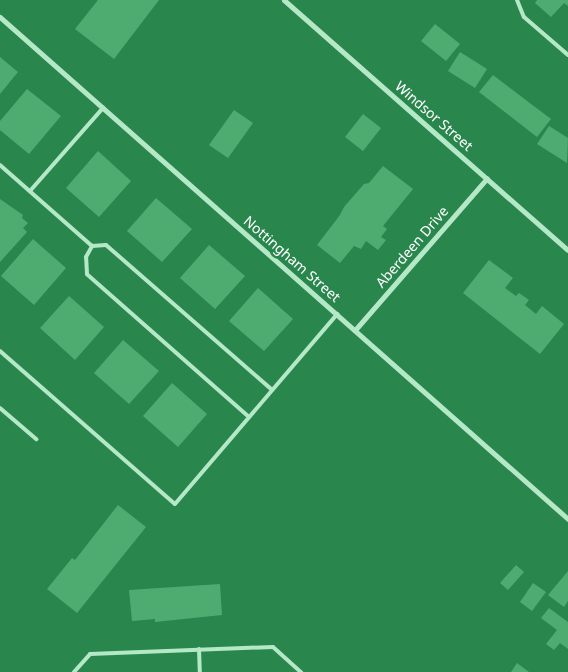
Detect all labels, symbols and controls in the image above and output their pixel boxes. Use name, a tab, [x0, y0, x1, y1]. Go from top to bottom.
street label: Windsor Street	[392, 78, 476, 154]
street label: Aberdeen Drive	[372, 203, 452, 291]
street label: Nottingham Street	[240, 213, 344, 305]

